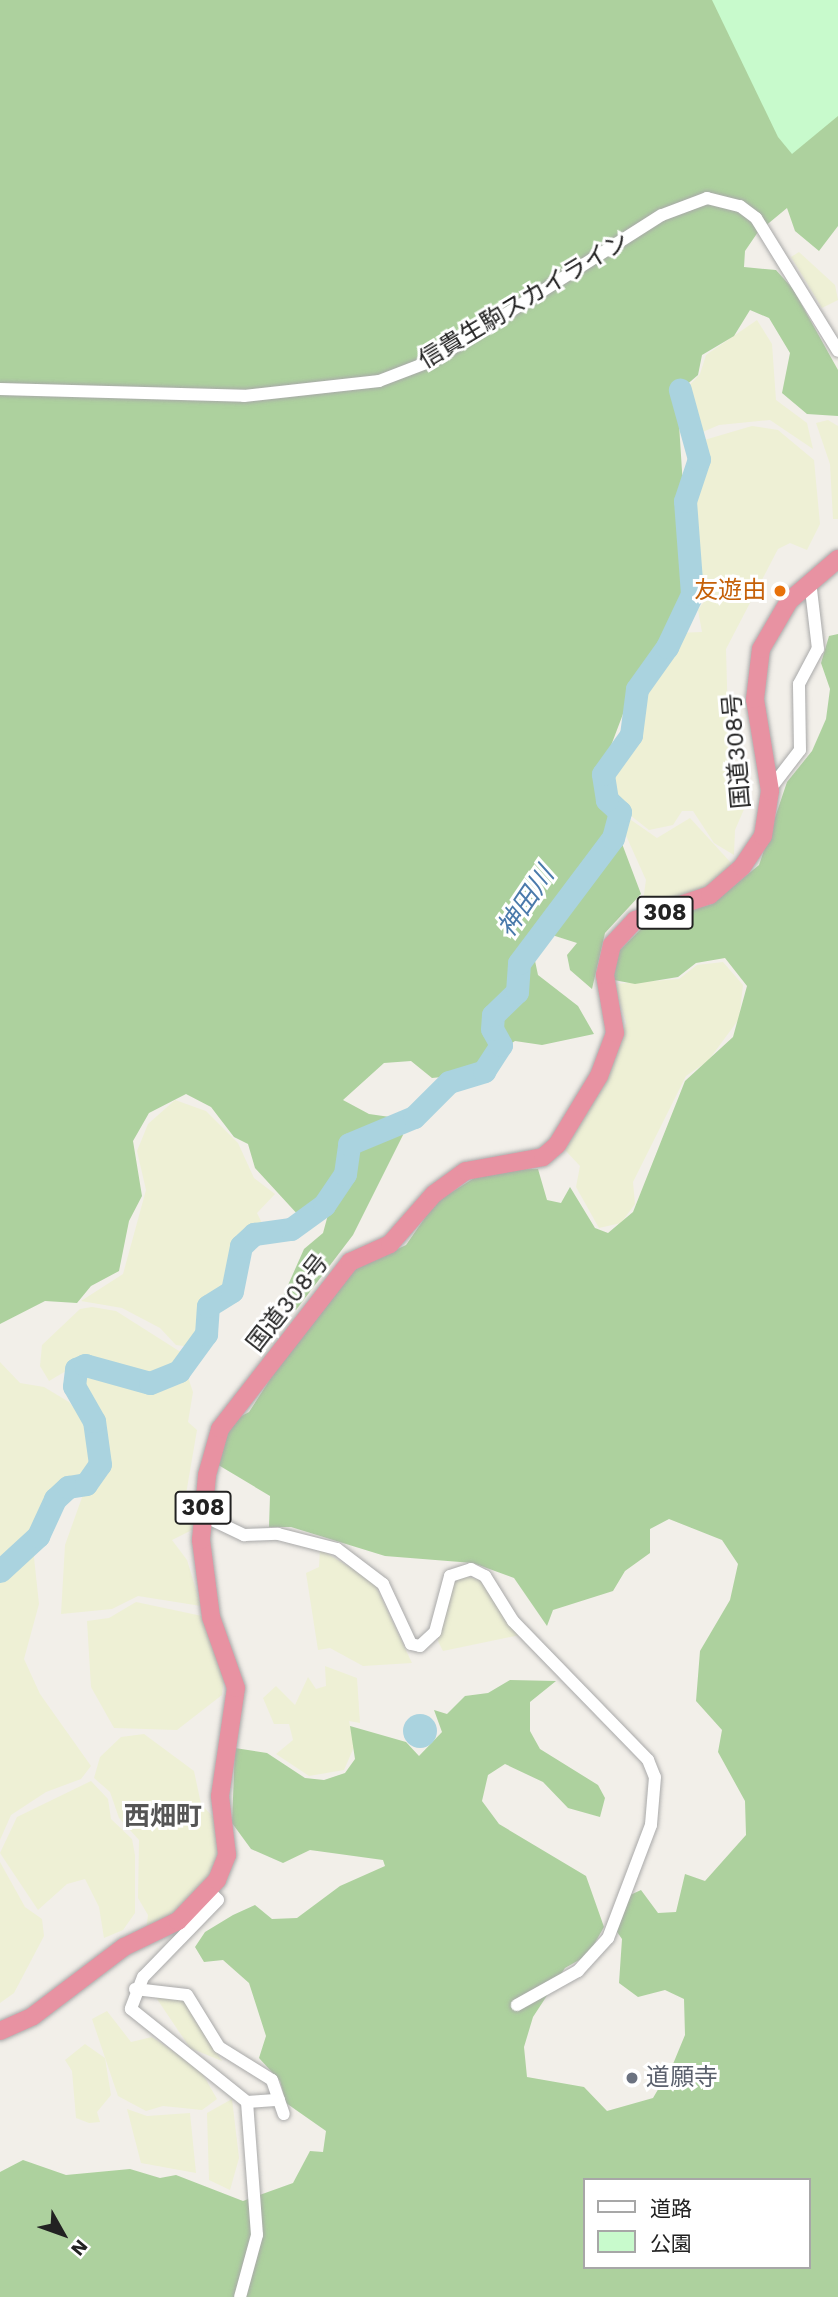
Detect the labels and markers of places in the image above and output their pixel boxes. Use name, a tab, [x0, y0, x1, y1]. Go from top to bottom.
place label: 友遊由	[694, 577, 766, 605]
marker: 友遊由	[772, 583, 788, 599]
place label: 道願寺	[646, 2064, 718, 2092]
marker: 道願寺	[624, 2070, 640, 2086]

